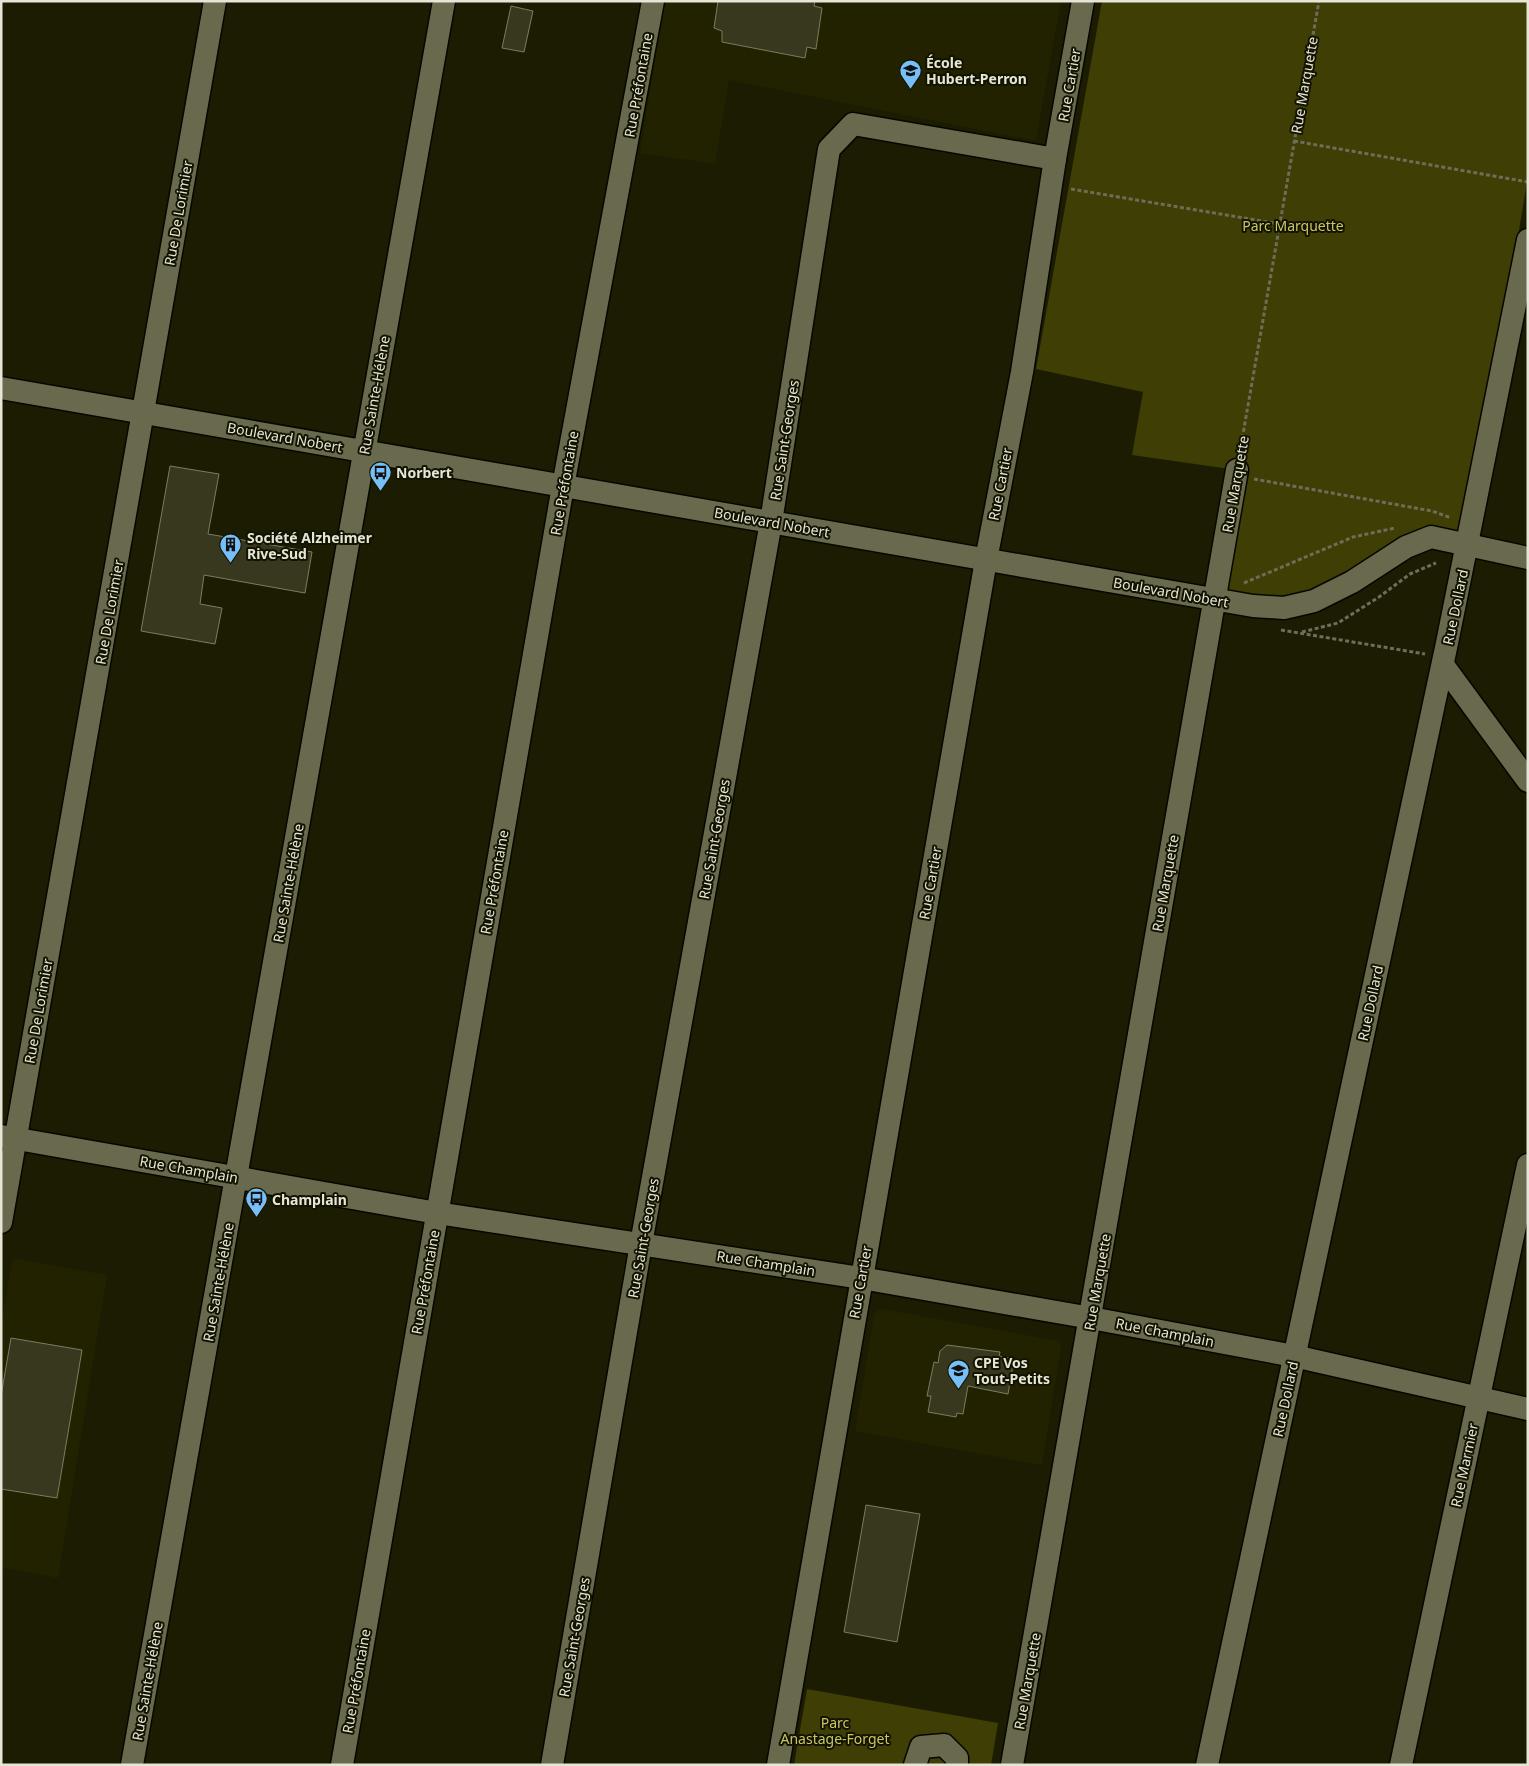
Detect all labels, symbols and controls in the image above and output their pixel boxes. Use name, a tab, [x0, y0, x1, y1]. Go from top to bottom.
street label: Rue Préfontaine	[619, 31, 657, 139]
street label: Rue Marquette	[1286, 35, 1322, 135]
street label: Rue Cartier	[1053, 47, 1085, 123]
place label: École Hubert-Perron	[926, 53, 1027, 88]
school or university icon: École Hubert-Perron	[898, 58, 922, 89]
street label: Rue De Lorimier	[159, 159, 197, 267]
park label: Parc Marquette	[1242, 216, 1344, 235]
street label: Rue Sainte-Hélène	[354, 334, 394, 456]
street label: Rue Saint-Georges	[765, 378, 803, 502]
street label: Boulevard Nobert	[226, 418, 344, 456]
street label: Rue Préfontaine	[545, 429, 583, 537]
street label: Rue Marquette	[1217, 434, 1253, 534]
street label: Rue Cartier	[984, 446, 1016, 522]
bus stop icon: Norbert	[368, 460, 392, 491]
place label: Norbert	[396, 463, 452, 482]
street label: Boulevard Nobert	[713, 503, 831, 541]
place label: Société Alzheimer Rive-Sud	[247, 528, 373, 563]
building icon: Société Alzheimer Rive-Sud	[219, 533, 243, 564]
street label: Rue De Lorimier	[90, 558, 128, 666]
street label: Rue Dollard	[1438, 567, 1472, 647]
street label: Boulevard Nobert	[1112, 573, 1230, 611]
street label: Rue Saint-Georges	[694, 777, 734, 901]
street label: Rue Sainte-Hélène	[268, 822, 308, 944]
street label: Rue Préfontaine	[475, 828, 513, 936]
street label: Rue Marquette	[1147, 833, 1183, 933]
street label: Rue Cartier	[914, 845, 946, 921]
street label: Rue De Lorimier	[19, 957, 57, 1065]
street label: Rue Dollard	[1353, 963, 1387, 1043]
street label: Rue Champlain	[138, 1151, 240, 1187]
street label: Rue Saint-Georges	[623, 1176, 663, 1300]
bus stop icon: Champlain	[244, 1187, 268, 1218]
place label: Champlain	[272, 1190, 347, 1209]
street label: Rue Sainte-Hélène	[198, 1221, 238, 1343]
street label: Rue Préfontaine	[406, 1228, 444, 1336]
street label: Rue Marquette	[1079, 1232, 1115, 1332]
street label: Rue Cartier	[844, 1244, 876, 1320]
street label: Rue Champlain	[715, 1246, 817, 1280]
street label: Rue Champlain	[1114, 1313, 1216, 1351]
place label: CPE Vos Tout-Petits	[974, 1353, 1050, 1388]
school or university icon: CPE Vos Tout-Petits	[946, 1358, 970, 1389]
street label: Rue Dollard	[1268, 1359, 1302, 1439]
street label: Rue Marmier	[1446, 1421, 1482, 1509]
street label: Rue Saint-Georges	[554, 1575, 594, 1699]
street label: Rue Sainte-Hélène	[127, 1620, 167, 1742]
street label: Rue Préfontaine	[337, 1627, 375, 1735]
street label: Rue Marquette	[1009, 1631, 1045, 1731]
park label: Parc Anastage-Forget	[780, 1713, 890, 1748]

